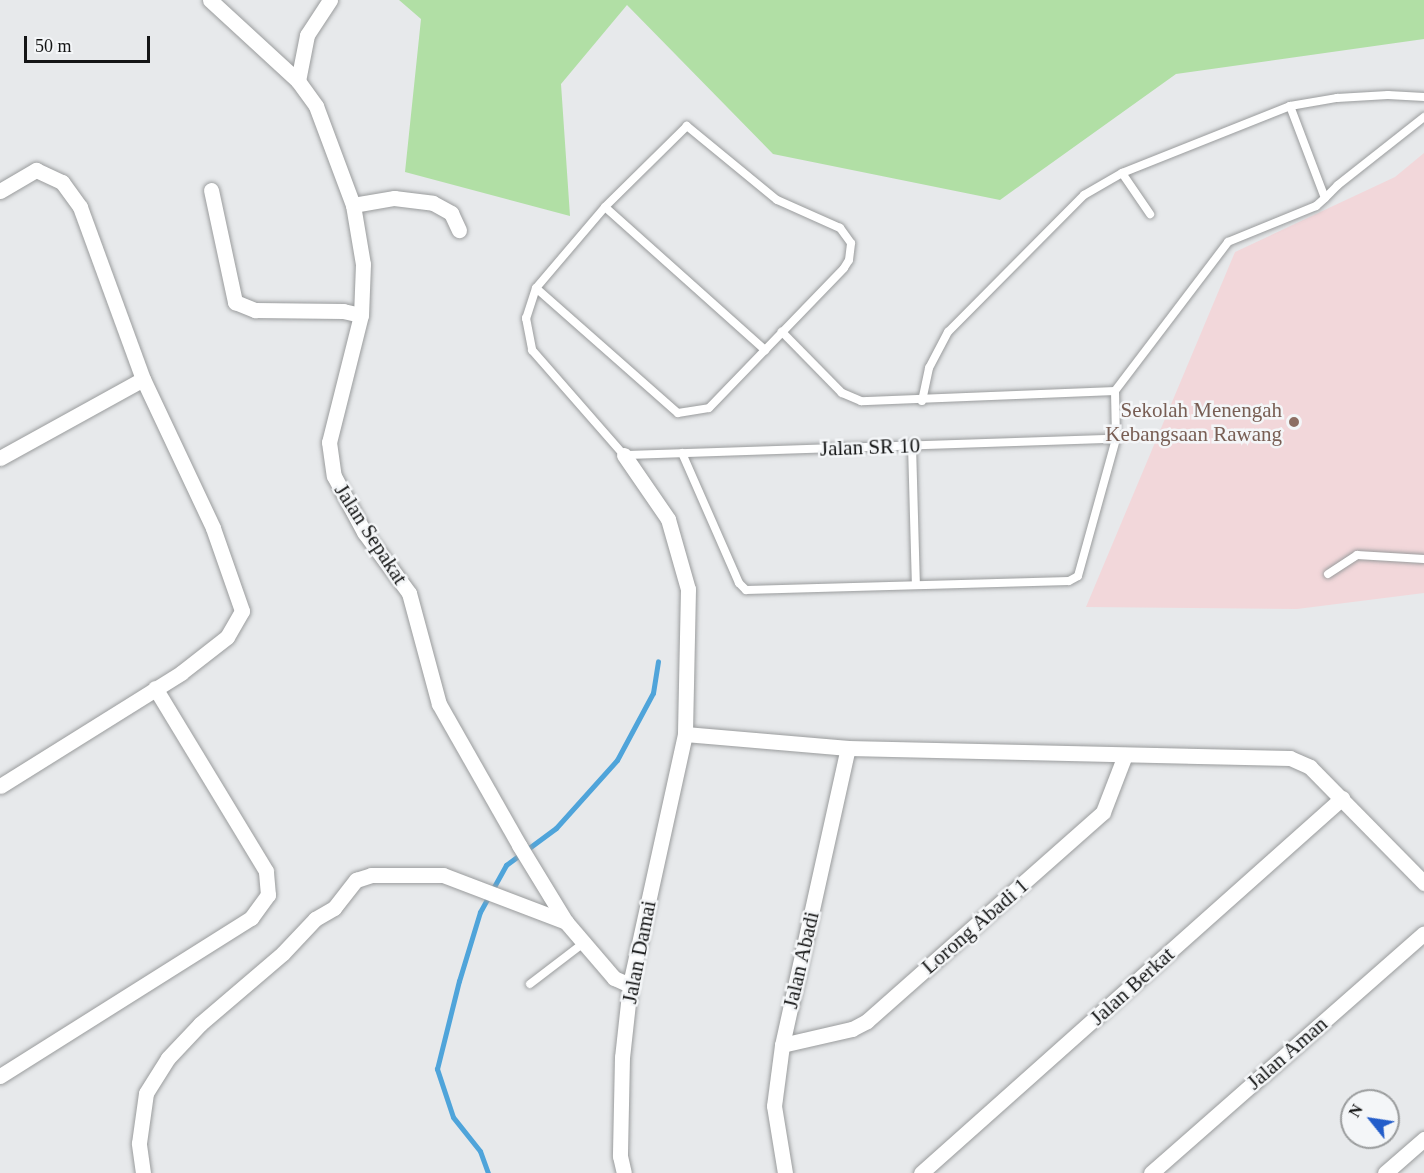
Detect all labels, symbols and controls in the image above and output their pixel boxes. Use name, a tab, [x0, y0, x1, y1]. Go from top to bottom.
scale bar	[27, 24, 153, 62]
text: 50 m	[35, 36, 72, 56]
place label: Sekolah Menengah Kebangsaan Rawang	[1105, 397, 1282, 447]
marker: Sekolah Menengah Kebangsaan Rawang	[1287, 415, 1301, 429]
street label: Jalan SR 10	[819, 433, 921, 461]
street label: Jalan Sepakat	[329, 479, 413, 589]
street label: Lorong Abadi 1	[916, 872, 1034, 980]
street label: Jalan Damai	[617, 898, 661, 1006]
street label: Jalan Abadi	[778, 909, 824, 1011]
street label: Jalan Berkat	[1085, 942, 1179, 1030]
street label: Jalan Aman	[1241, 1011, 1333, 1095]
north arrow	[1340, 1089, 1400, 1149]
text: N	[1345, 1101, 1366, 1120]

